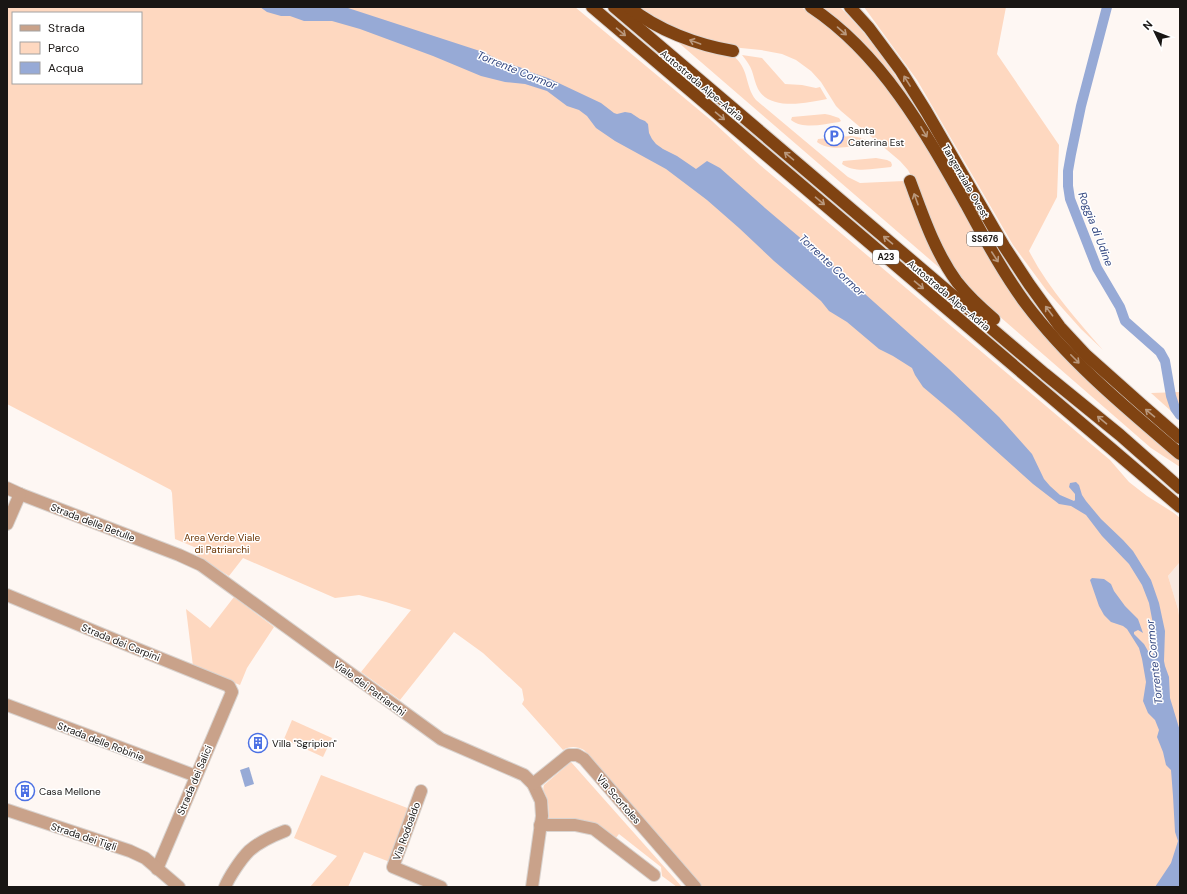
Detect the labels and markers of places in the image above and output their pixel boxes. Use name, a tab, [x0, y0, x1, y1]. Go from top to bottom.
place label: Santa Caterina Est	[848, 124, 904, 149]
parking icon: Santa Caterina Est	[823, 125, 845, 147]
building icon: Villa "Sgripion"	[247, 732, 269, 754]
place label: Villa "Sgripion"	[272, 737, 337, 750]
building icon: Casa Mellone	[14, 780, 36, 802]
place label: Casa Mellone	[39, 785, 101, 798]

